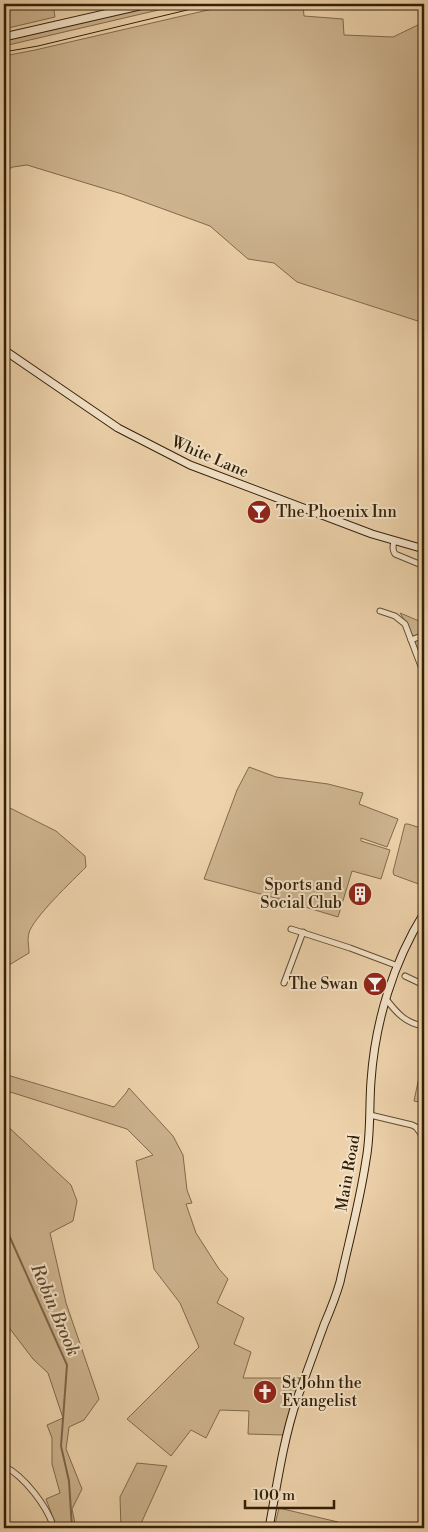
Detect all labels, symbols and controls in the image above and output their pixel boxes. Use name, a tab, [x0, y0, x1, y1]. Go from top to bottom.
street label: White Lane	[167, 431, 252, 482]
bar icon: The Phoenix Inn	[246, 499, 272, 525]
place label: The Phoenix Inn	[276, 502, 397, 522]
place label: Sports and Social Club	[260, 875, 342, 913]
building icon: Sports and Social Club	[347, 881, 373, 907]
bar icon: The Swan	[362, 971, 388, 997]
place label: The Swan	[288, 974, 358, 994]
street label: Main Road	[331, 1133, 365, 1213]
water label: Robin Brook	[25, 1259, 85, 1360]
place label: St John the Evangelist	[282, 1373, 362, 1411]
church icon: St John the Evangelist	[252, 1379, 278, 1405]
scale bar	[245, 1477, 334, 1509]
text: 100 m	[253, 1486, 295, 1505]

